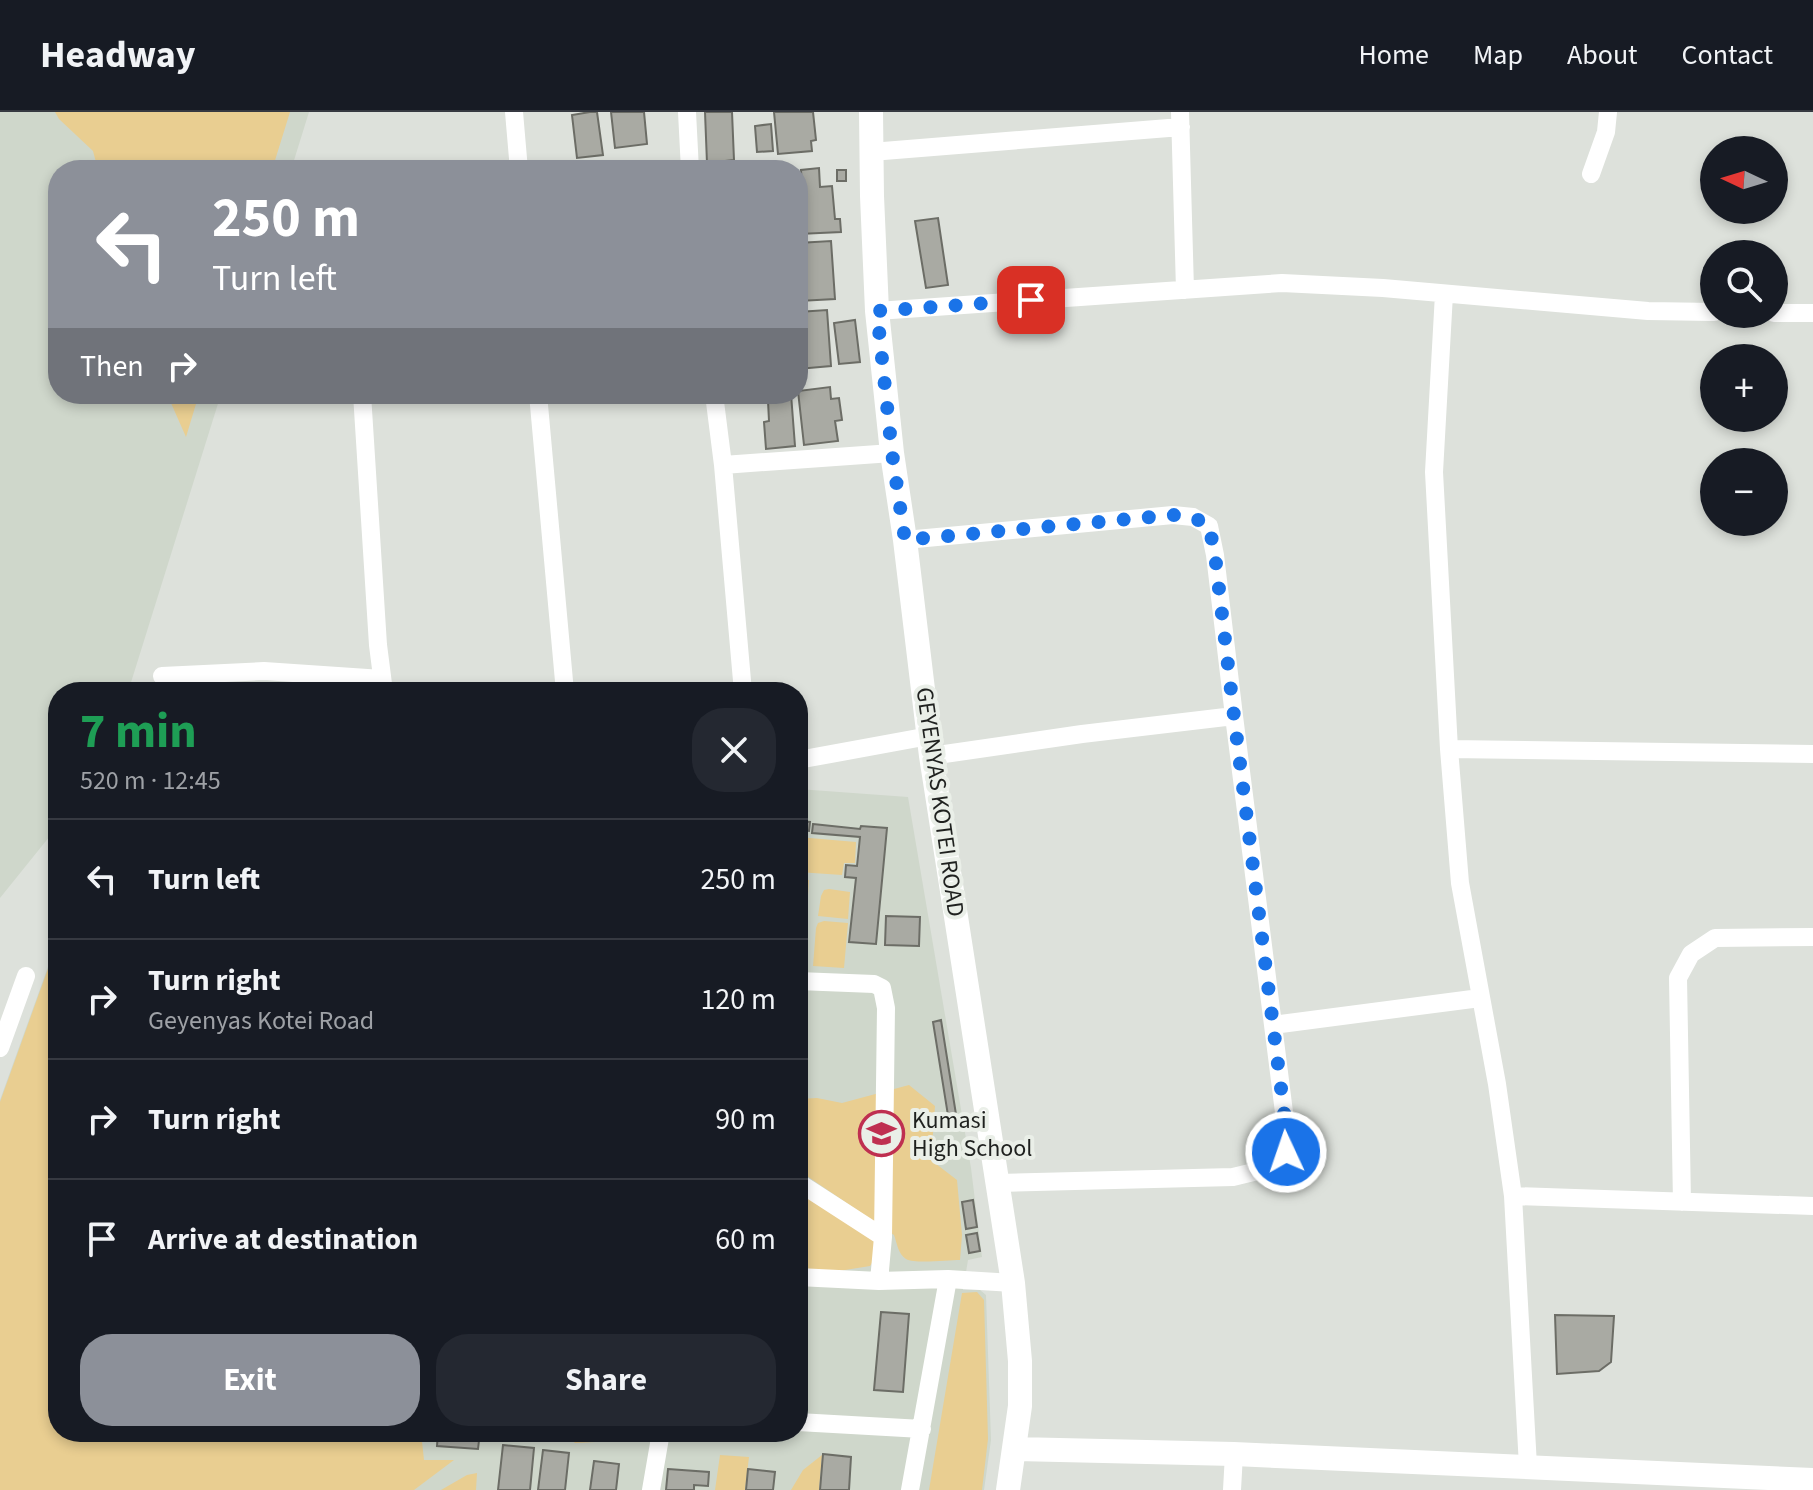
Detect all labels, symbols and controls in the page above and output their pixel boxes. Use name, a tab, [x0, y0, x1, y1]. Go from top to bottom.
text: Headway	[40, 28, 196, 82]
text: Home	[1358, 35, 1429, 75]
text: Map	[1473, 35, 1523, 75]
text: About	[1567, 35, 1638, 75]
text: Contact	[1682, 35, 1773, 75]
north arrow	[1700, 136, 1788, 224]
map controls	[1700, 136, 1788, 536]
text: 250 m	[212, 179, 360, 258]
icon: left	[80, 192, 184, 296]
button: search	[1700, 240, 1788, 328]
text: Turn left	[212, 253, 337, 304]
pin	[997, 266, 1065, 334]
icon: arrive	[1009, 278, 1053, 322]
icon: right	[160, 344, 204, 388]
button: +	[1700, 344, 1788, 432]
text: Then	[80, 345, 144, 388]
button: −	[1700, 448, 1788, 536]
street label: GEYENYAS KOTEI ROAD	[907, 685, 973, 919]
text: 7 min	[80, 698, 197, 766]
button: close	[692, 708, 776, 792]
text: 520 m · 12:45	[80, 762, 221, 799]
icon: left	[80, 857, 124, 901]
text: Turn left	[148, 858, 260, 901]
text: 250 m	[700, 858, 776, 901]
text: Turn right	[148, 959, 280, 1002]
icon: right	[80, 977, 124, 1021]
text: 120 m	[700, 978, 776, 1021]
text: Geyenyas Kotei Road	[148, 1002, 374, 1039]
icon: right	[80, 1097, 124, 1141]
text: Turn right	[148, 1098, 280, 1141]
text: 90 m	[715, 1098, 776, 1141]
place label: Kumasi High School	[912, 1103, 1032, 1166]
school or university icon: Kumasi High School	[857, 1110, 905, 1158]
position arrow	[1244, 1110, 1328, 1194]
icon: arrive	[80, 1217, 124, 1261]
text: Arrive at destination	[148, 1218, 418, 1261]
text: 60 m	[715, 1218, 776, 1261]
button: Exit	[80, 1334, 420, 1426]
button: Share	[436, 1334, 776, 1426]

